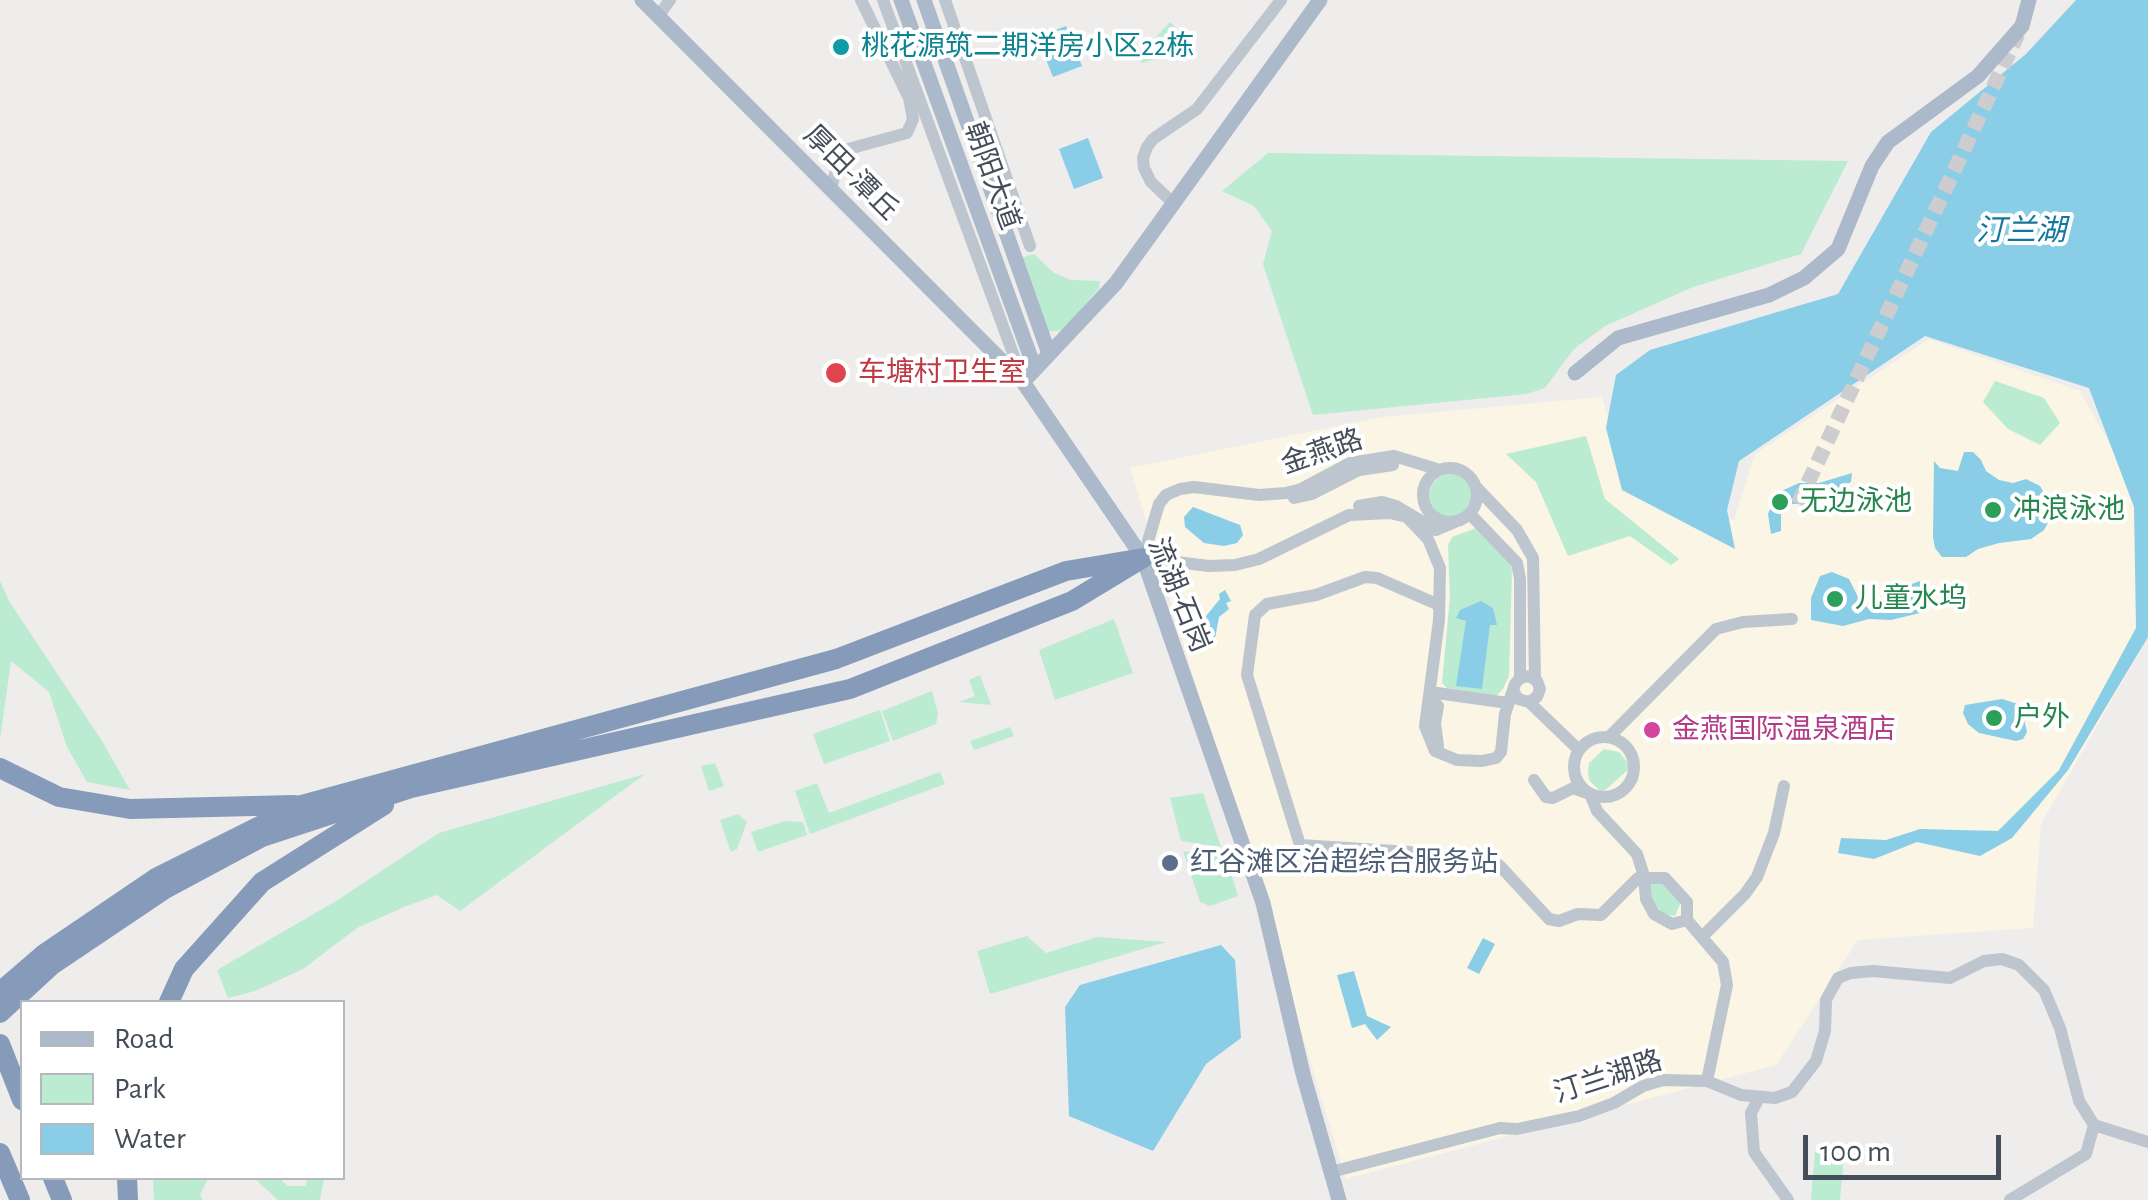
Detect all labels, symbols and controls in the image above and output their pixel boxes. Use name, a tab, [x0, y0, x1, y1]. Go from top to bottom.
place label: 桃花源筑二期洋房小区22栋	[861, 30, 1194, 64]
marker: 桃花源筑二期洋房小区22栋	[830, 36, 852, 58]
street label: 厚田-潭丘	[796, 118, 906, 228]
street label: 朝阳大道	[957, 118, 1027, 234]
water label: 汀兰湖	[1976, 213, 2066, 249]
place label: 车塘村卫生室	[858, 356, 1026, 390]
marker: 车塘村卫生室	[823, 360, 849, 386]
street label: 金燕路	[1277, 422, 1367, 482]
place label: 无边泳池	[1800, 485, 1912, 519]
marker: 无边泳池	[1769, 491, 1791, 513]
place label: 冲浪泳池	[2013, 493, 2125, 527]
marker: 冲浪泳池	[1982, 499, 2004, 521]
street label: 流湖-石岗	[1141, 533, 1217, 657]
place label: 儿童水坞	[1855, 582, 1967, 616]
marker: 儿童水坞	[1824, 588, 1846, 610]
place label: 户外	[2014, 701, 2070, 735]
marker: 户外	[1983, 707, 2005, 729]
place label: 金燕国际温泉酒店	[1672, 713, 1896, 747]
marker: 金燕国际温泉酒店	[1641, 719, 1663, 741]
place label: 红谷滩区治超综合服务站	[1190, 846, 1498, 880]
marker: 红谷滩区治超综合服务站	[1159, 852, 1181, 874]
legend	[20, 1000, 345, 1180]
text: Road	[114, 1024, 174, 1054]
street label: 汀兰湖路	[1550, 1044, 1666, 1110]
text: Park	[114, 1074, 166, 1104]
scale bar	[1808, 1115, 2006, 1177]
text: Water	[114, 1124, 186, 1154]
text: 100 m	[1820, 1137, 1891, 1167]

